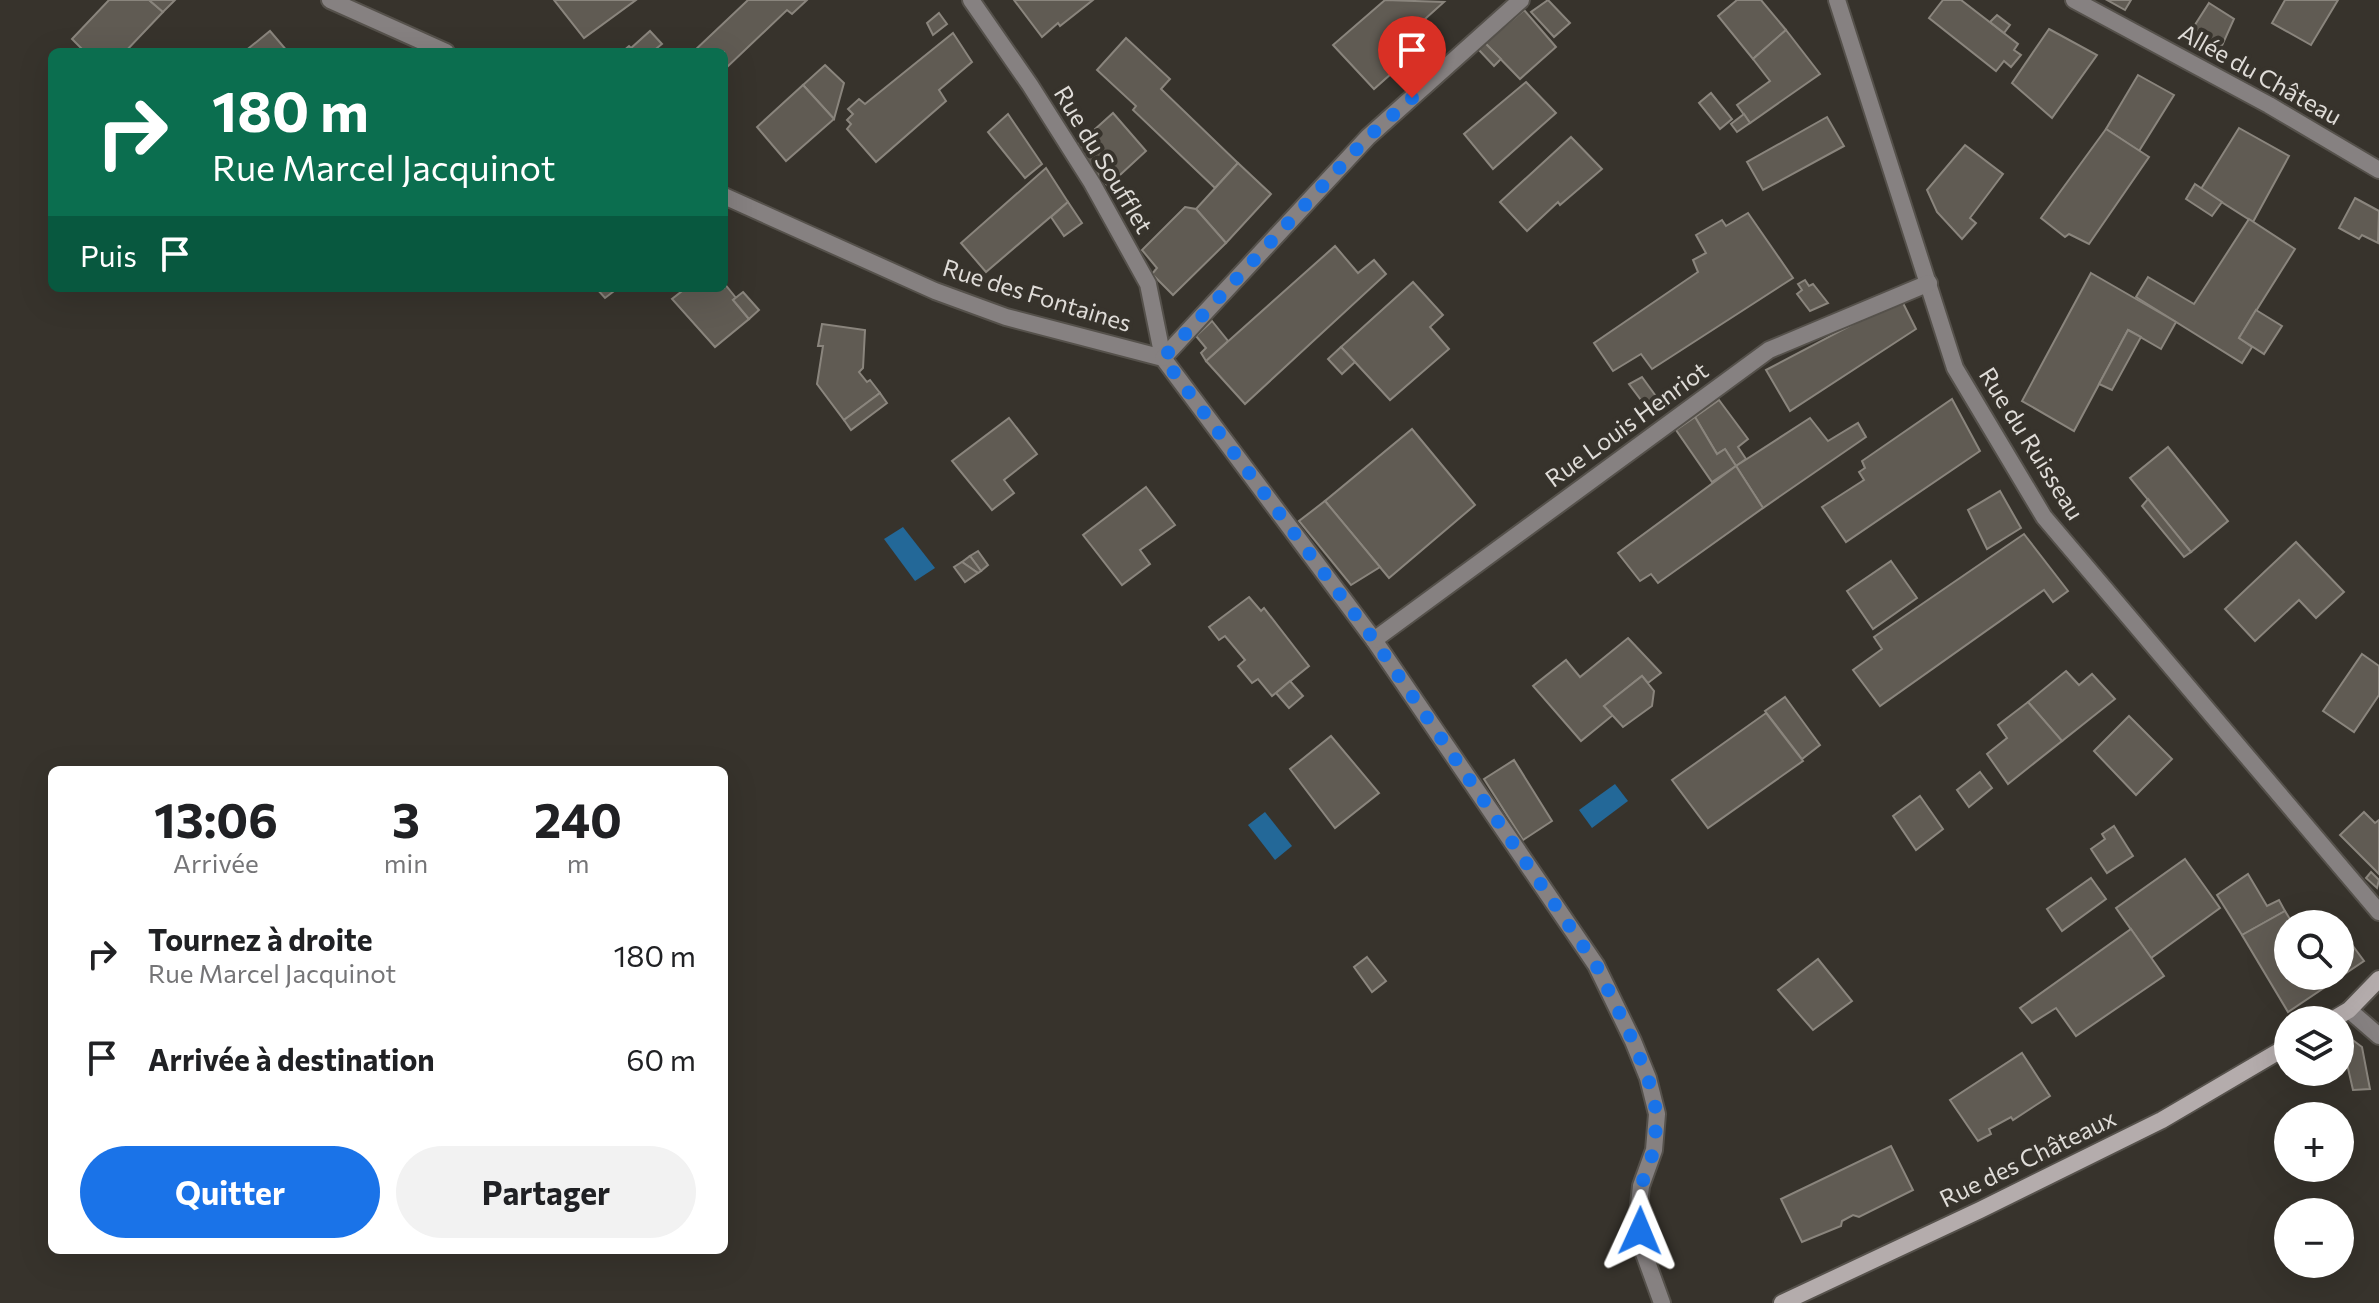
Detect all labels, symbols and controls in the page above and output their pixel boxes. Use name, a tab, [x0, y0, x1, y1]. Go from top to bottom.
pin	[1378, 16, 1446, 98]
street label: Allée du Château	[2174, 17, 2347, 130]
icon: arrive	[1390, 28, 1434, 72]
text: 180 m	[212, 75, 369, 144]
icon: right	[80, 80, 184, 184]
street label: Rue du Soufflet	[1049, 80, 1160, 238]
text: Rue Marcel Jacquinot	[212, 144, 556, 188]
icon: arrive	[153, 232, 197, 276]
text: Puis	[80, 236, 137, 273]
street label: Rue des Fontaines	[940, 252, 1135, 337]
street label: Rue Louis Henriot	[1539, 355, 1713, 493]
street label: Rue du Ruisseau	[1974, 362, 2091, 525]
text: 13:06	[154, 789, 278, 848]
text: 3	[392, 789, 420, 848]
text: 240	[534, 789, 622, 848]
text: Arrivée	[173, 847, 259, 878]
text: min	[384, 847, 428, 878]
text: m	[567, 847, 589, 878]
map controls	[2274, 910, 2354, 1278]
button: search	[2274, 910, 2354, 990]
text: Tournez à droite	[148, 920, 372, 957]
icon: right	[80, 932, 124, 976]
text: 180 m	[613, 936, 696, 973]
text: Rue Marcel Jacquinot	[148, 957, 396, 988]
button: layers	[2274, 1006, 2354, 1086]
icon: arrive	[80, 1036, 124, 1080]
text: Arrivée à destination	[148, 1040, 435, 1077]
text: 60 m	[626, 1040, 696, 1077]
street label: Rue des Châteaux	[1935, 1102, 2120, 1213]
button: +	[2274, 1102, 2354, 1182]
button: Quitter	[80, 1146, 380, 1238]
button: Partager	[396, 1146, 696, 1238]
position arrow	[1598, 1189, 1682, 1273]
button: −	[2274, 1198, 2354, 1278]

